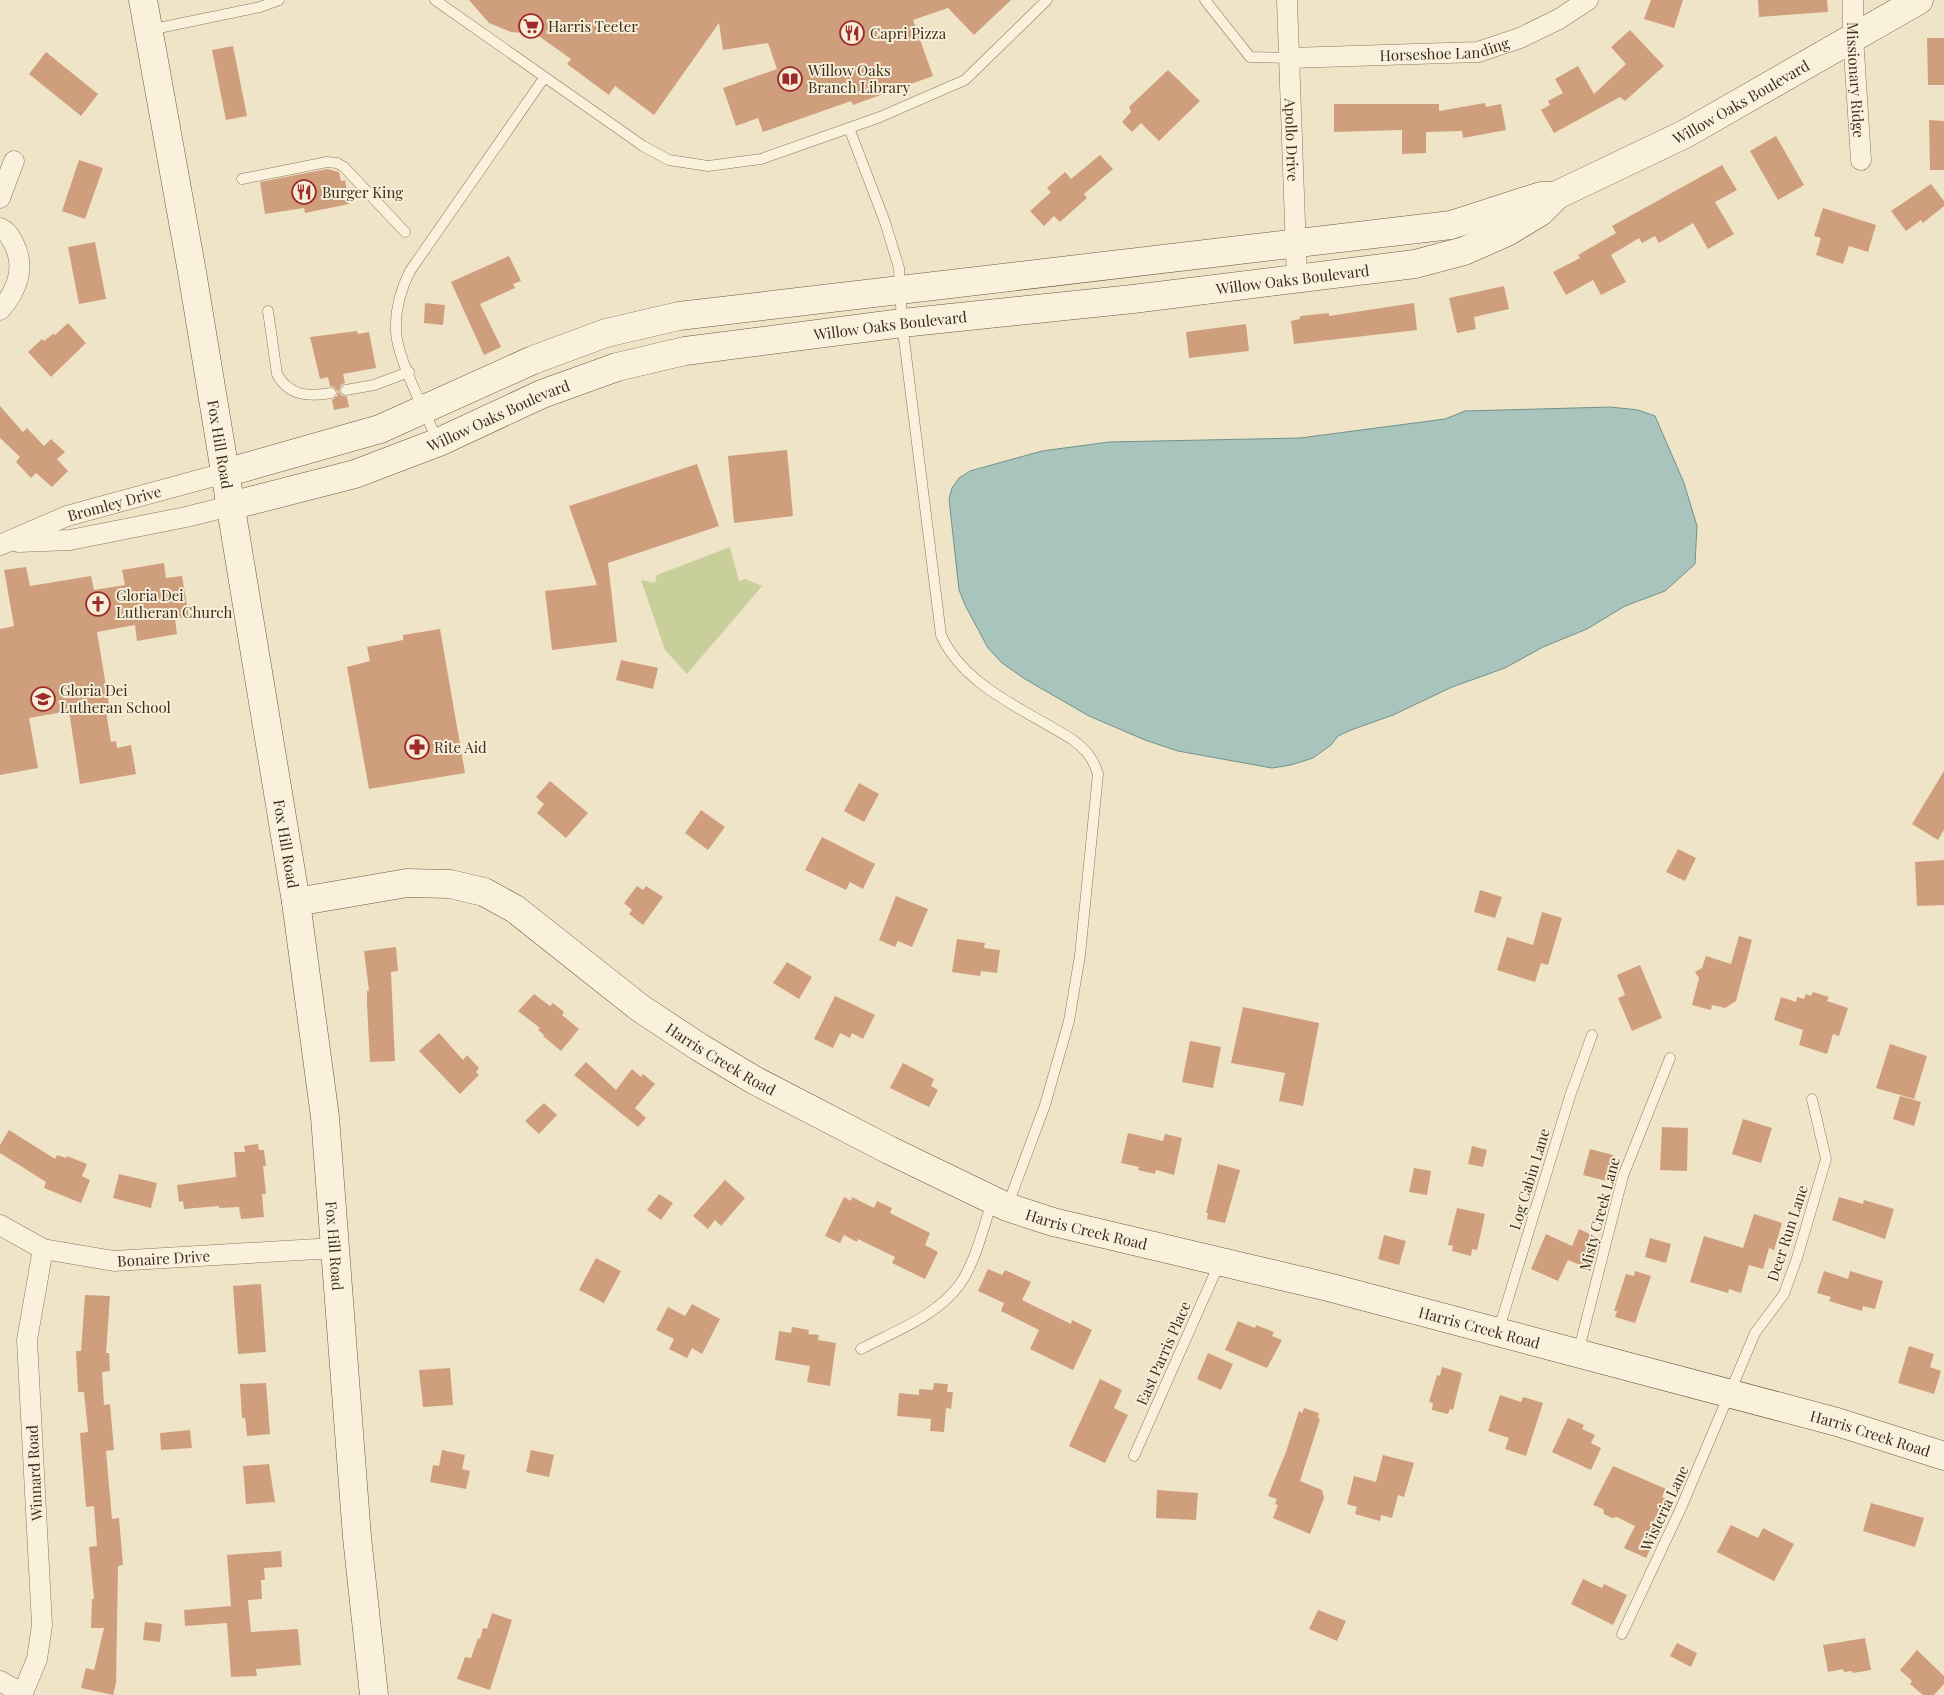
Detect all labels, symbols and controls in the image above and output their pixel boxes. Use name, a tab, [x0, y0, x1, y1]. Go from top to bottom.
supermarket icon: Harris Teeter	[518, 13, 544, 39]
place label: Harris Teeter	[548, 16, 638, 36]
restaurant icon: Capri Pizza	[839, 20, 865, 46]
street label: Missionary Ridge	[1843, 22, 1870, 138]
place label: Capri Pizza	[870, 23, 947, 43]
street label: Horseshoe Landing	[1379, 32, 1512, 65]
street label: Willow Oaks Boulevard	[1668, 55, 1813, 149]
place label: Willow Oaks Branch Library	[807, 60, 911, 97]
library icon: Willow Oaks Branch Library	[777, 66, 803, 92]
street label: Apollo Drive	[1280, 97, 1304, 182]
restaurant icon: Burger King	[291, 179, 317, 205]
place label: Burger King	[322, 182, 403, 202]
street label: Willow Oaks Boulevard	[1214, 260, 1371, 299]
street label: Willow Oaks Boulevard	[811, 306, 968, 344]
street label: Willow Oaks Boulevard	[423, 375, 573, 456]
street label: Fox Hill Road	[203, 398, 238, 491]
street label: Bromley Drive	[65, 481, 163, 525]
place label: Gloria Dei Lutheran Church	[116, 585, 233, 622]
church icon: Gloria Dei Lutheran Church	[85, 591, 111, 617]
place label: Gloria Dei Lutheran School	[60, 680, 171, 717]
school or university icon: Gloria Dei Lutheran School	[30, 686, 56, 712]
pharmacy icon: Rite Aid	[404, 734, 430, 760]
place label: Rite Aid	[434, 737, 487, 757]
street label: Fox Hill Road	[269, 798, 304, 890]
street label: Harris Creek Road	[662, 1018, 779, 1100]
street label: Log Cabin Lane	[1504, 1126, 1554, 1232]
street label: Misty Creek Lane	[1574, 1155, 1624, 1273]
street label: Deer Run Lane	[1762, 1182, 1812, 1284]
street label: Fox Hill Road	[321, 1200, 348, 1292]
street label: Harris Creek Road	[1023, 1204, 1150, 1254]
street label: Bonaire Drive	[117, 1245, 211, 1271]
street label: East Parris Place	[1131, 1298, 1195, 1408]
street label: Harris Creek Road	[1417, 1301, 1543, 1353]
street label: Harris Creek Road	[1808, 1405, 1933, 1461]
street label: Winnard Road	[21, 1424, 47, 1522]
street label: Wisteria Lane	[1635, 1462, 1693, 1555]

